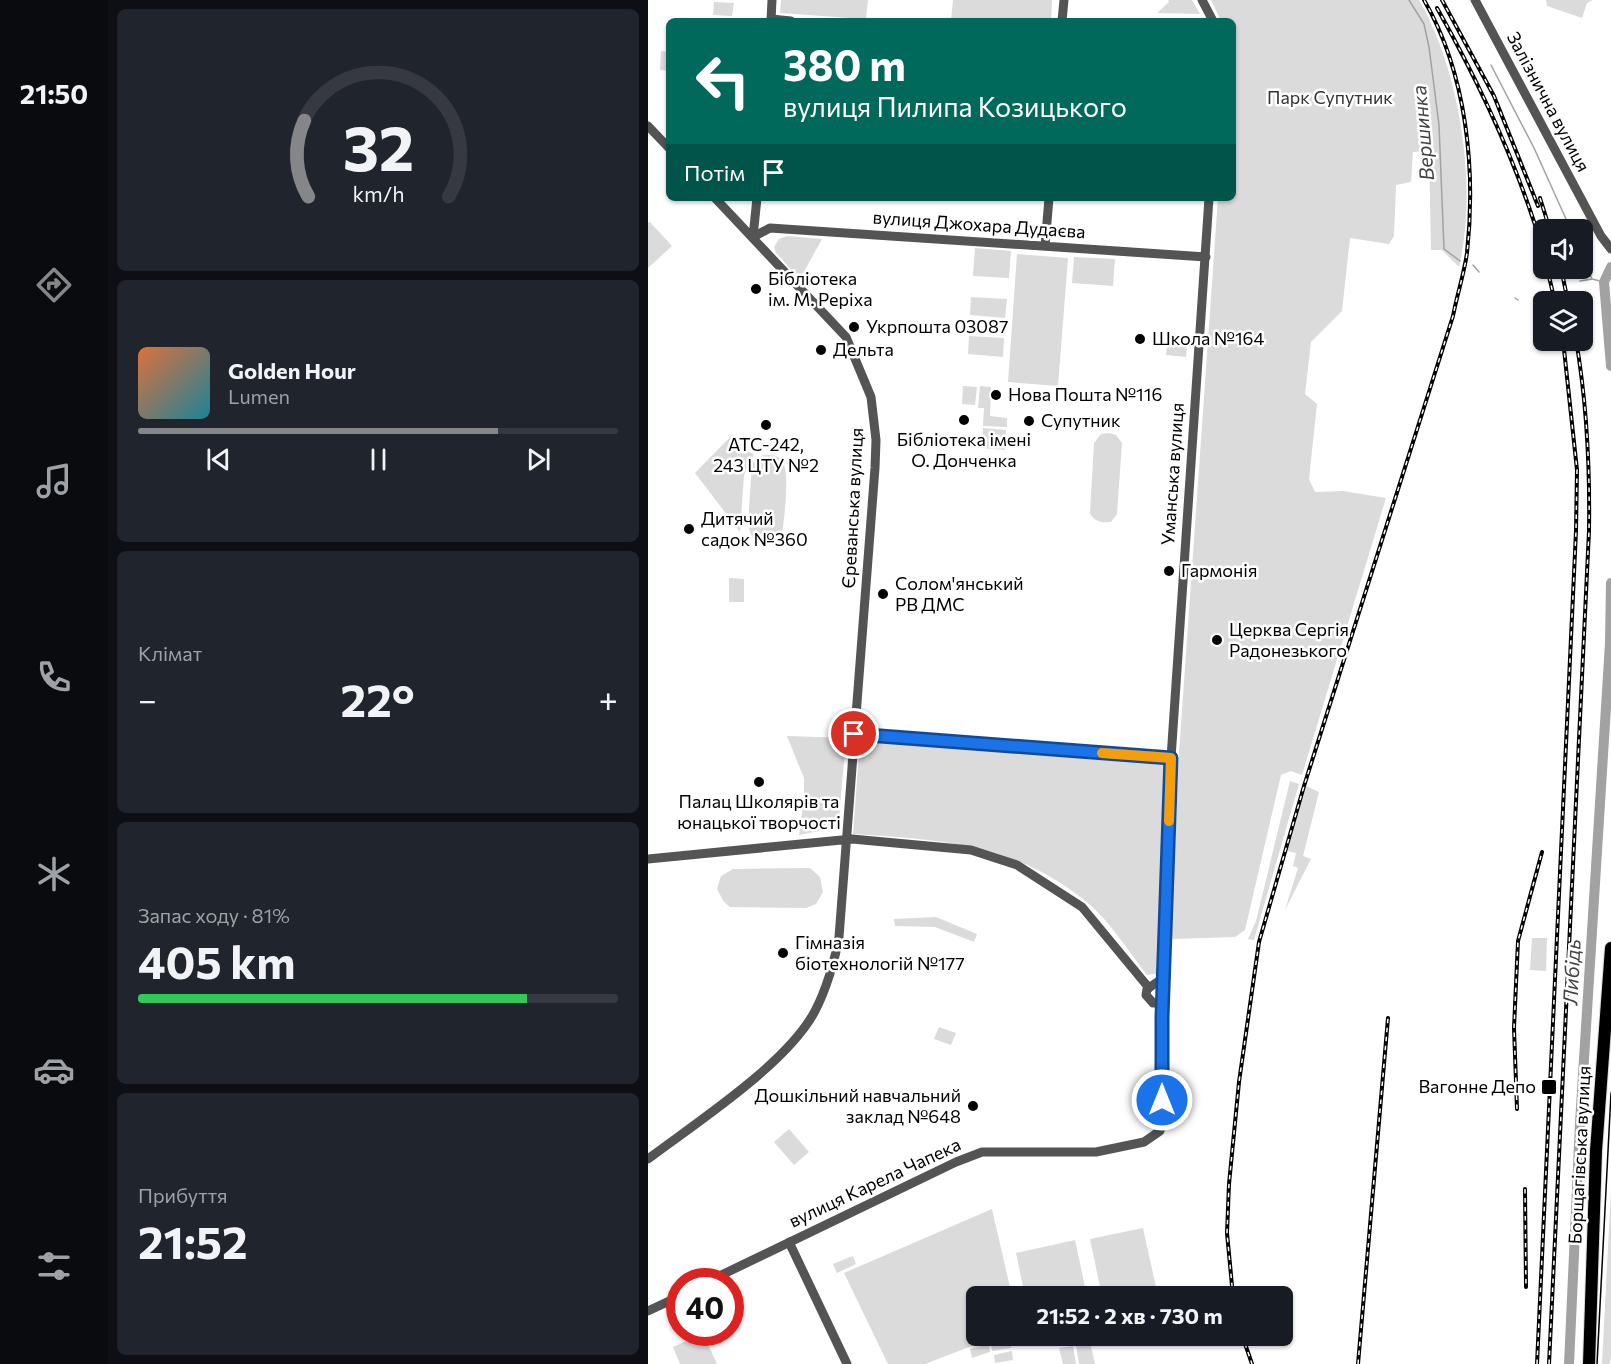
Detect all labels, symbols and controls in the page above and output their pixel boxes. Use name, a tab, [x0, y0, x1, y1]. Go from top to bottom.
street label: Залізнична вулиця	[1503, 28, 1595, 175]
text: 380 m	[783, 38, 906, 90]
icon: left	[684, 42, 762, 120]
text: 21:50	[20, 77, 88, 110]
water label: Вершинка	[1406, 84, 1438, 182]
park label: Парк Супутник	[1267, 86, 1393, 108]
text: вулиця Пилипа Козицького	[783, 90, 1127, 123]
text: 32	[342, 108, 414, 184]
icon: arrive	[757, 156, 790, 189]
text: Потім	[684, 159, 745, 186]
text: km/h	[352, 180, 404, 206]
street label: вулиця Джохара Дудаєва	[872, 206, 1086, 242]
map controls	[1533, 219, 1593, 351]
button: sound	[1533, 219, 1593, 279]
icon: directions	[33, 264, 75, 306]
place label: Бібліотека ім. М. Реріха	[768, 267, 873, 310]
marker: Бібліотека ім. М. Реріха	[749, 282, 763, 296]
button: layers	[1533, 291, 1593, 351]
place label: Укрпошта 03087	[866, 315, 1008, 337]
marker: Укрпошта 03087	[847, 320, 861, 334]
place label: Школа №164	[1152, 327, 1265, 349]
marker: Школа №164	[1133, 332, 1147, 346]
place label: Дельта	[833, 338, 894, 360]
marker: Дельта	[814, 343, 828, 357]
text: Golden Hour	[228, 357, 356, 384]
place label: Нова Пошта №116	[1008, 383, 1162, 405]
text: Lumen	[228, 384, 290, 408]
marker: Нова Пошта №116	[989, 388, 1003, 402]
street label: Уманська вулиця	[1156, 402, 1188, 546]
place label: Супутник	[1041, 409, 1121, 431]
marker: Бібліотека імені О. Донченка	[957, 413, 971, 427]
marker: Супутник	[1022, 414, 1036, 428]
marker: АТС-242, 243 ЦТУ №2	[759, 418, 773, 432]
street label: Єреванська вулиця	[837, 427, 867, 589]
place label: Бібліотека імені О. Донченка	[897, 428, 1031, 471]
place label: АТС-242, 243 ЦТУ №2	[713, 433, 819, 476]
icon: previous	[202, 443, 235, 476]
icon: pause	[362, 443, 395, 476]
icon: next	[522, 443, 555, 476]
icon: music	[33, 460, 75, 502]
place label: Дитячий садок №360	[701, 507, 808, 550]
marker: Дитячий садок №360	[682, 522, 696, 536]
place label: Гармонія	[1181, 559, 1257, 581]
marker: Гармонія	[1162, 564, 1176, 578]
place label: Солом'янський РВ ДМС	[895, 572, 1024, 615]
marker: Солом'янський РВ ДМС	[876, 587, 890, 601]
place label: Церква Сергія Радонезького	[1229, 618, 1349, 661]
marker: Церква Сергія Радонезького	[1210, 633, 1224, 647]
text: Клімат	[138, 641, 202, 665]
icon: phone	[33, 656, 75, 698]
text: 22°	[341, 671, 415, 726]
text: −	[138, 678, 157, 719]
text: +	[599, 678, 618, 719]
pin	[828, 708, 879, 759]
icon: arrive	[837, 717, 870, 750]
marker: Палац Школярів та юнацької творчості	[752, 775, 766, 789]
place label: Палац Школярів та юнацької творчості	[677, 790, 841, 833]
icon: climate	[33, 853, 75, 895]
text: Запас ходу · 81%	[138, 903, 290, 927]
place label: Гімназія біотехнологій №177	[795, 931, 965, 974]
text: 405 km	[138, 933, 295, 988]
water label: Либідь	[1557, 938, 1585, 1006]
marker: Гімназія біотехнологій №177	[776, 946, 790, 960]
icon: car	[33, 1049, 75, 1091]
street label: Борщагівська вулиця	[1563, 1065, 1595, 1245]
position arrow	[1130, 1068, 1194, 1132]
place label: Вагонне Депо	[1418, 1075, 1536, 1097]
marker: Вагонне Депо	[1540, 1078, 1558, 1096]
place label: Дошкільний навчальний заклад №648	[754, 1084, 961, 1127]
marker: Дошкільний навчальний заклад №648	[966, 1099, 980, 1113]
street label: вулиця Карела Чапека	[785, 1133, 964, 1232]
text: Прибуття	[138, 1183, 228, 1207]
text: 21:52	[138, 1213, 248, 1268]
icon: filters	[33, 1245, 75, 1287]
speed limit sign: 40	[666, 1268, 744, 1346]
text: 21:52 · 2 хв · 730 m	[1036, 1302, 1223, 1329]

